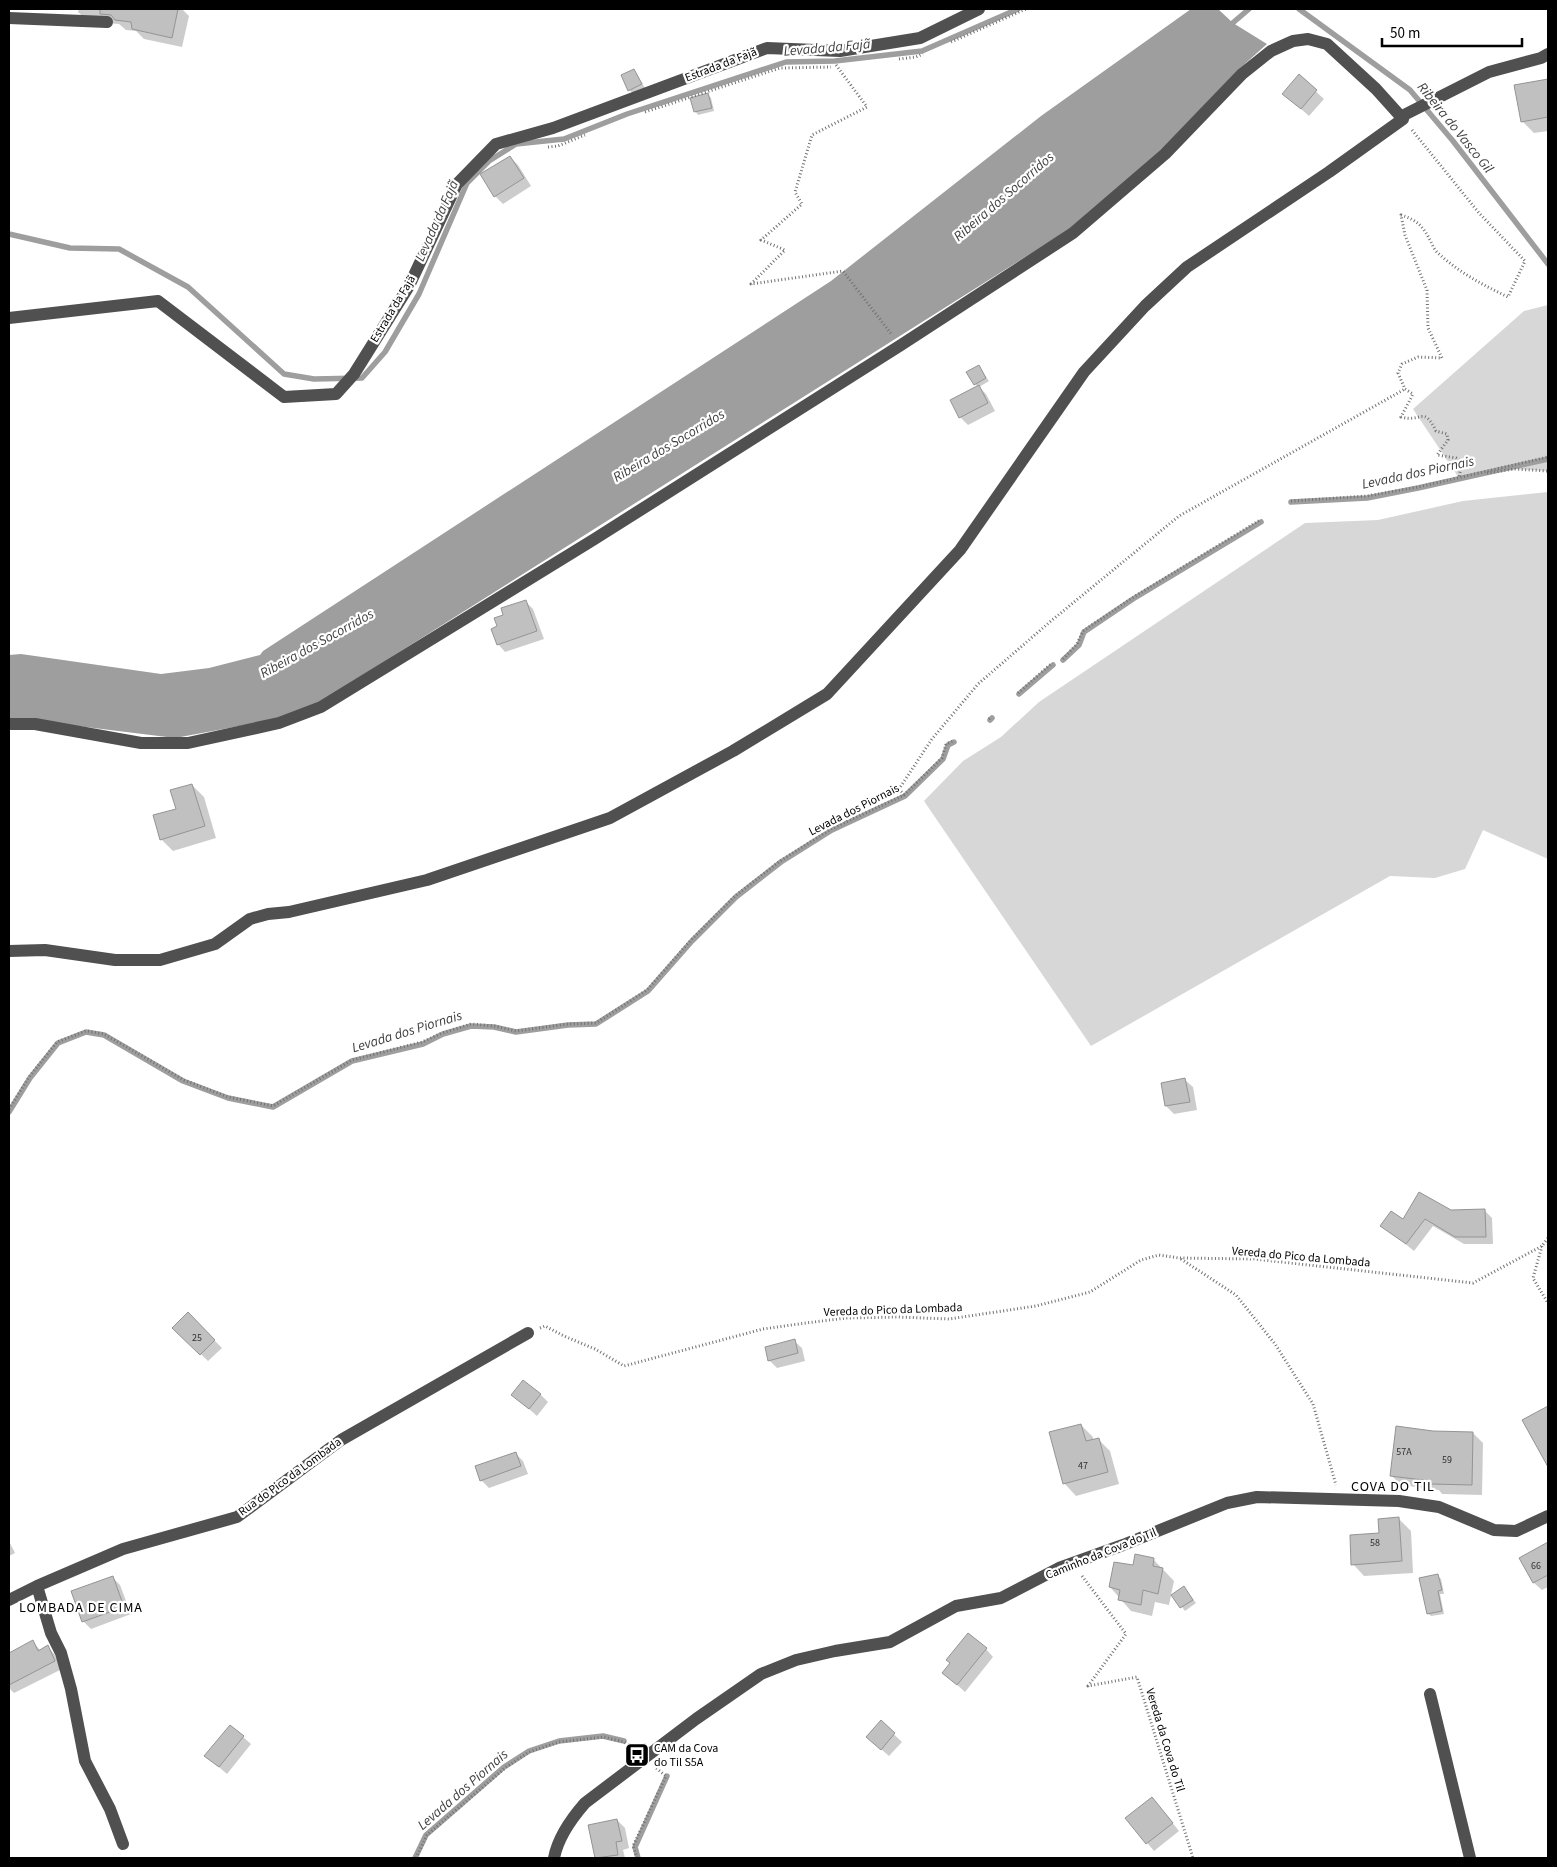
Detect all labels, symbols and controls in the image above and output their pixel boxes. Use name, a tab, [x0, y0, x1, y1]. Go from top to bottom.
scale bar	[1382, 15, 1522, 47]
text: 50 m	[1390, 23, 1420, 44]
water label: Levada da Fajã	[783, 34, 872, 62]
street label: Estrada da Fajã	[683, 43, 759, 87]
water label: Ribeira do Vasco Gil	[1412, 78, 1498, 178]
water label: Ribeira dos Socorridos	[949, 147, 1059, 246]
water label: Levada da Fajã	[410, 177, 464, 265]
street label: Estrada da Fajã	[366, 272, 420, 346]
water label: Ribeira dos Socorridos	[609, 404, 729, 487]
water label: Levada dos Piornais	[1360, 451, 1476, 495]
water label: Ribeira dos Socorridos	[256, 604, 378, 684]
street label: Levada dos Piornais	[806, 780, 902, 840]
water label: Levada dos Piornais	[349, 1006, 465, 1058]
street label: Vereda do Pico da Lombada	[1231, 1242, 1371, 1272]
street label: Vereda do Pico da Lombada	[823, 1299, 963, 1321]
house number: 25	[192, 1331, 202, 1345]
street label: Rua do Pico da Lombada	[235, 1434, 345, 1520]
house number: 57A	[1396, 1445, 1412, 1459]
house number: 59	[1442, 1453, 1452, 1467]
house number: 47	[1078, 1459, 1088, 1473]
district label: COVA DO TIL	[1351, 1477, 1435, 1497]
street label: Caminho da Cova do Til	[1043, 1524, 1159, 1584]
house number: 58	[1370, 1536, 1380, 1550]
house number: 66	[1531, 1559, 1541, 1573]
district label: LOMBADA DE CIMA	[19, 1598, 143, 1618]
street label: Vereda da Cova do Til	[1141, 1686, 1189, 1794]
place label: CAM da Cova do Til S5A	[654, 1740, 718, 1771]
bus stop icon: CAM da Cova do Til S5A	[624, 1742, 650, 1768]
water label: Levada dos Piornais	[413, 1745, 513, 1835]

